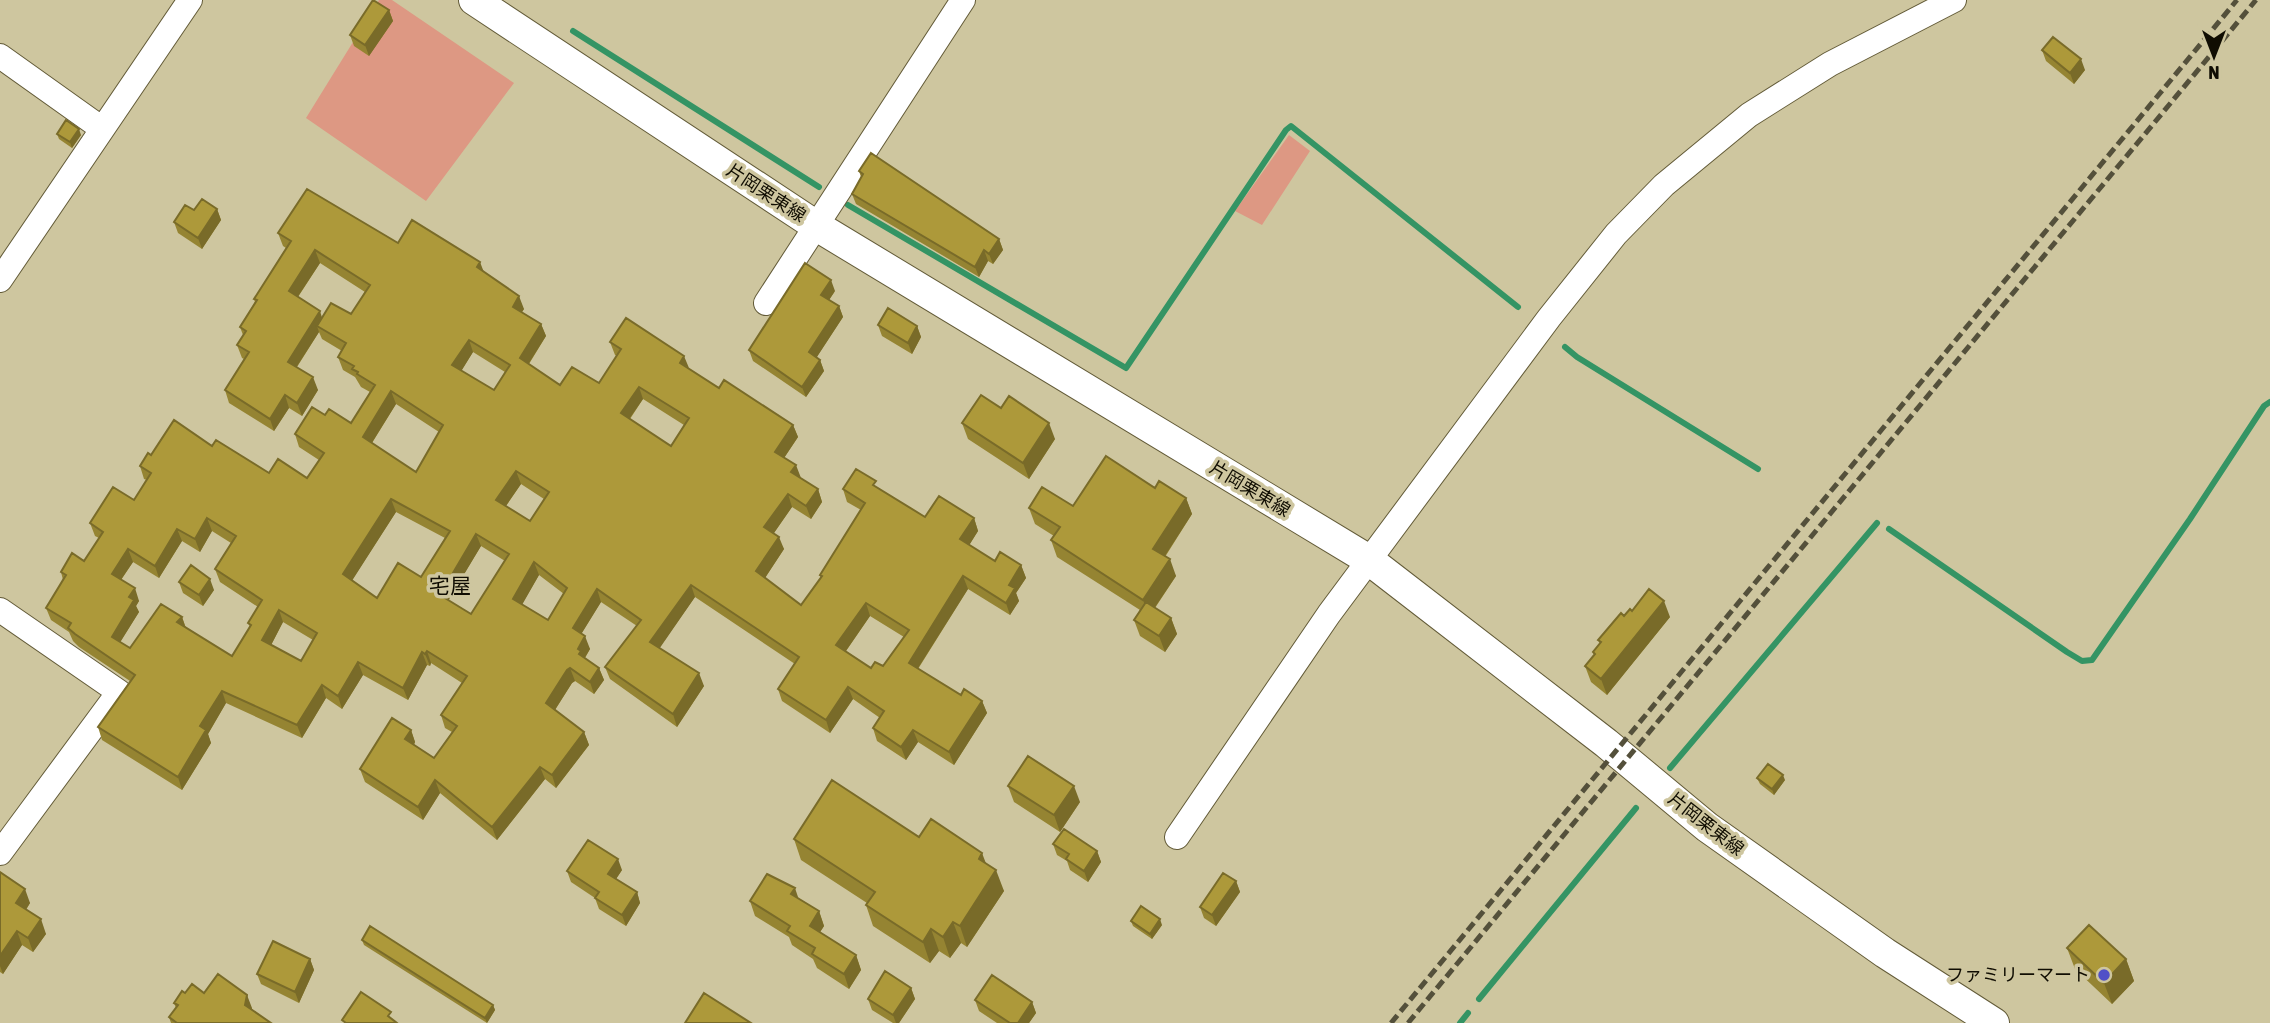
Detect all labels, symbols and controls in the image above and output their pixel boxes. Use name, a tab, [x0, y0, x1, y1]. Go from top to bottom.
north arrow	[2179, 21, 2249, 91]
text: N	[2208, 62, 2220, 84]
street label: 片岡栗東線	[723, 159, 810, 226]
street label: 片岡栗東線	[1206, 456, 1294, 521]
district label: 宅屋	[429, 573, 471, 597]
street label: 片岡栗東線	[1664, 788, 1748, 860]
place label: ファミリーマート	[1946, 964, 2090, 985]
marker: ファミリーマート	[2096, 967, 2112, 983]

